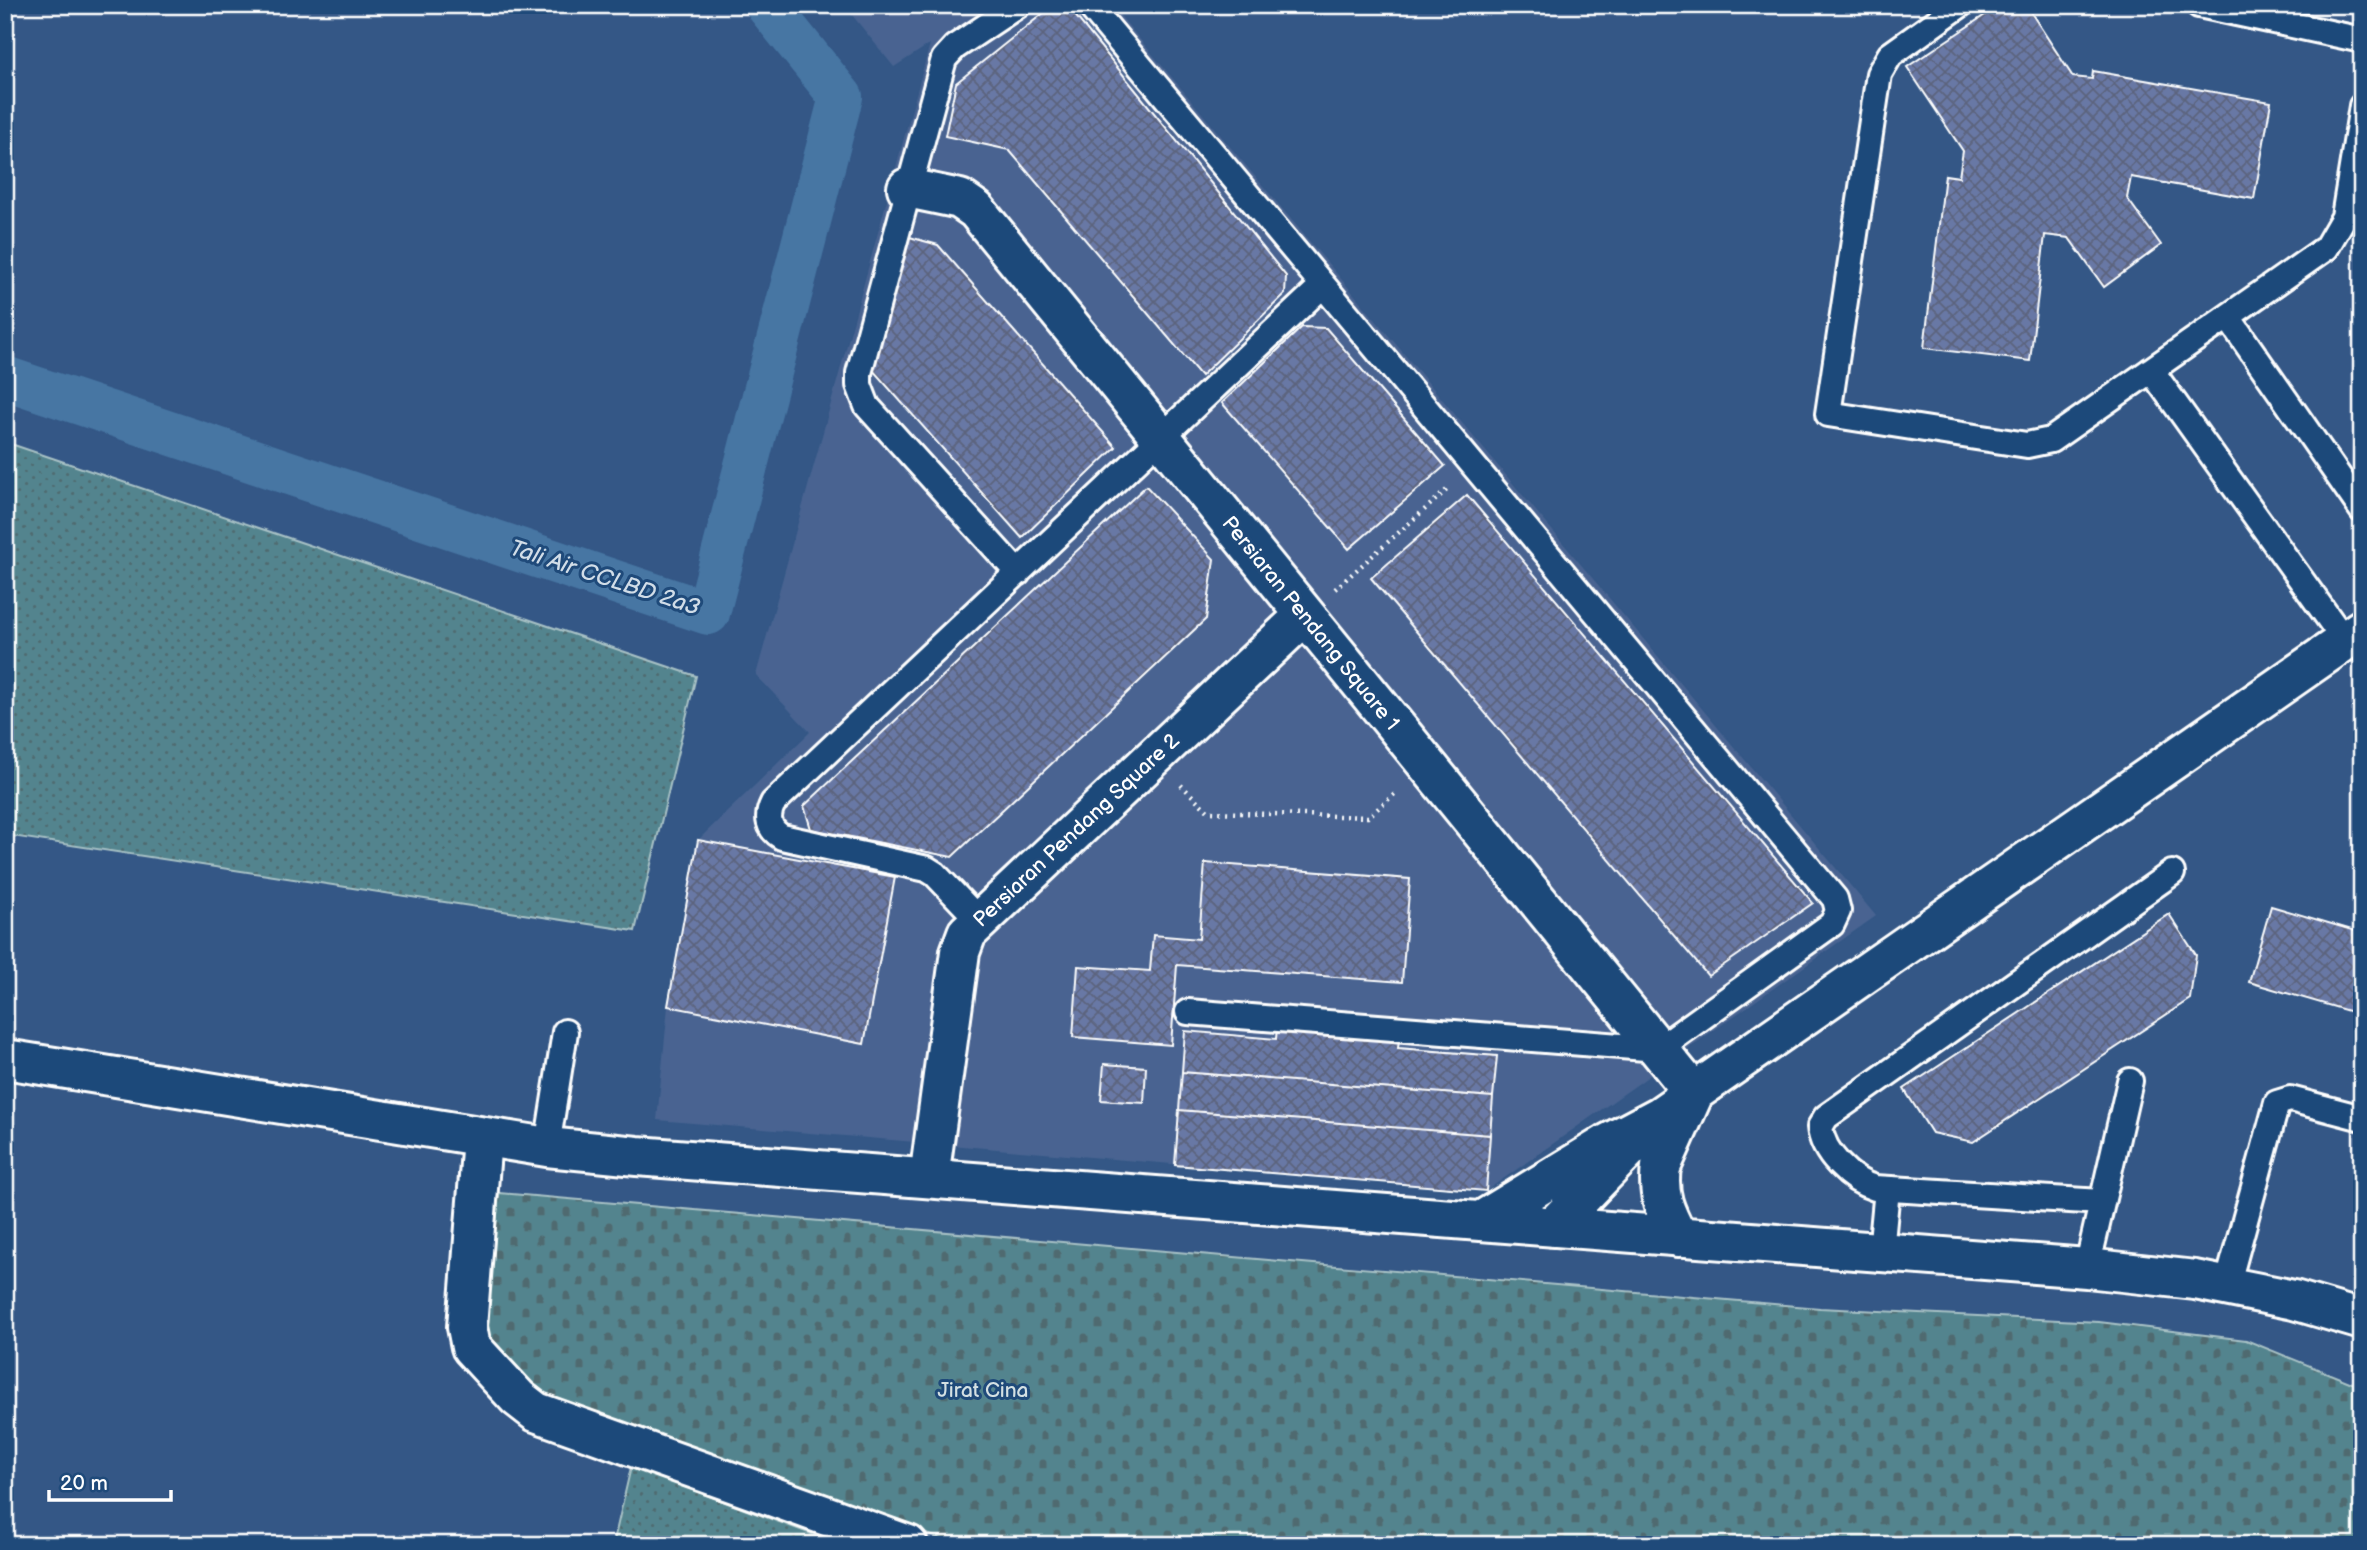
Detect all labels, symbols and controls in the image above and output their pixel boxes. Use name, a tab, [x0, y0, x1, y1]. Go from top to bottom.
street label: Persiaran Pendang Square 1	[1217, 511, 1405, 735]
water label: Tali Air CCLBD 2a3	[506, 534, 703, 622]
street label: Persiaran Pendang Square 2	[968, 728, 1185, 932]
park label: Jirat Cina	[938, 1378, 1029, 1403]
scale bar	[49, 1459, 172, 1503]
text: 20 m	[60, 1471, 108, 1496]

